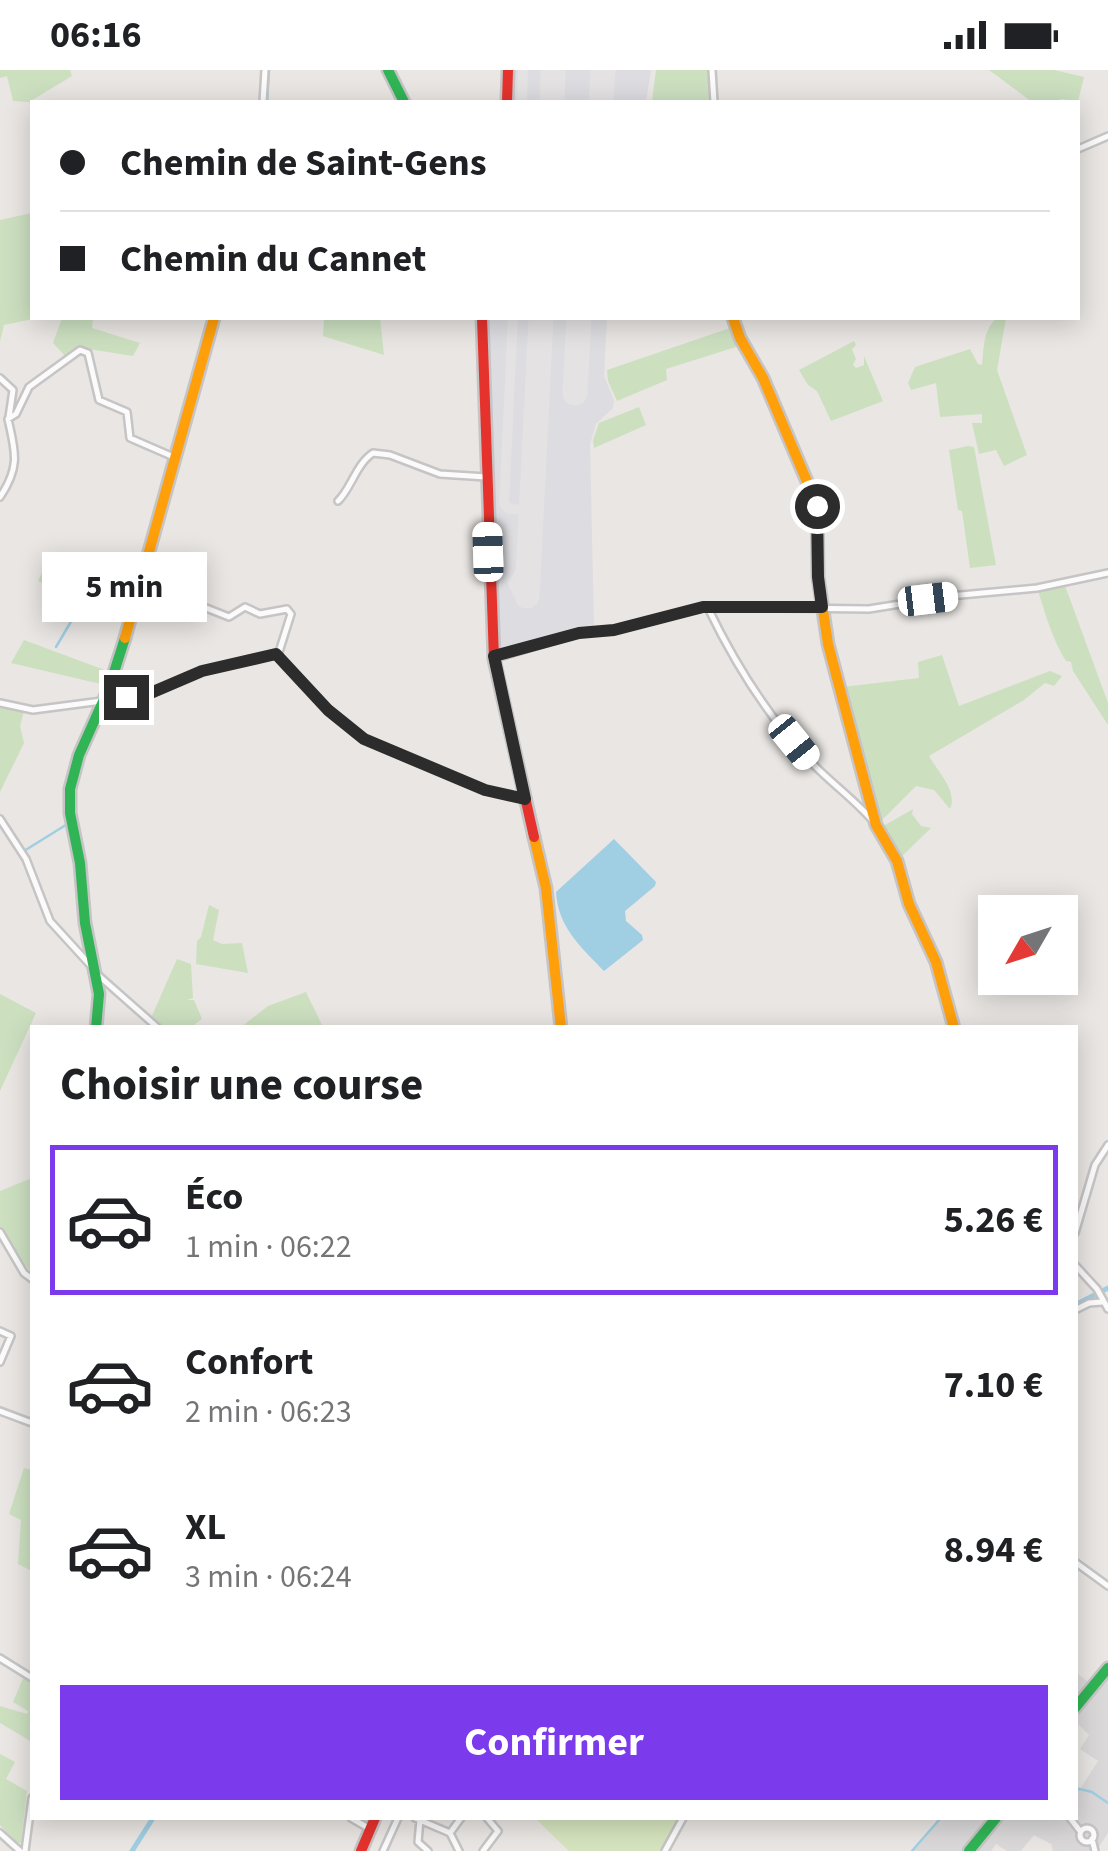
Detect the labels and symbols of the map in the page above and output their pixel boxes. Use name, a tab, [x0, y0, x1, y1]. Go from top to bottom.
route start	[795, 484, 840, 529]
car	[472, 521, 504, 583]
callout: 5 min	[44, 552, 208, 622]
car	[896, 580, 960, 618]
route end	[104, 675, 149, 720]
car	[763, 709, 825, 775]
north arrow	[978, 895, 1078, 995]

